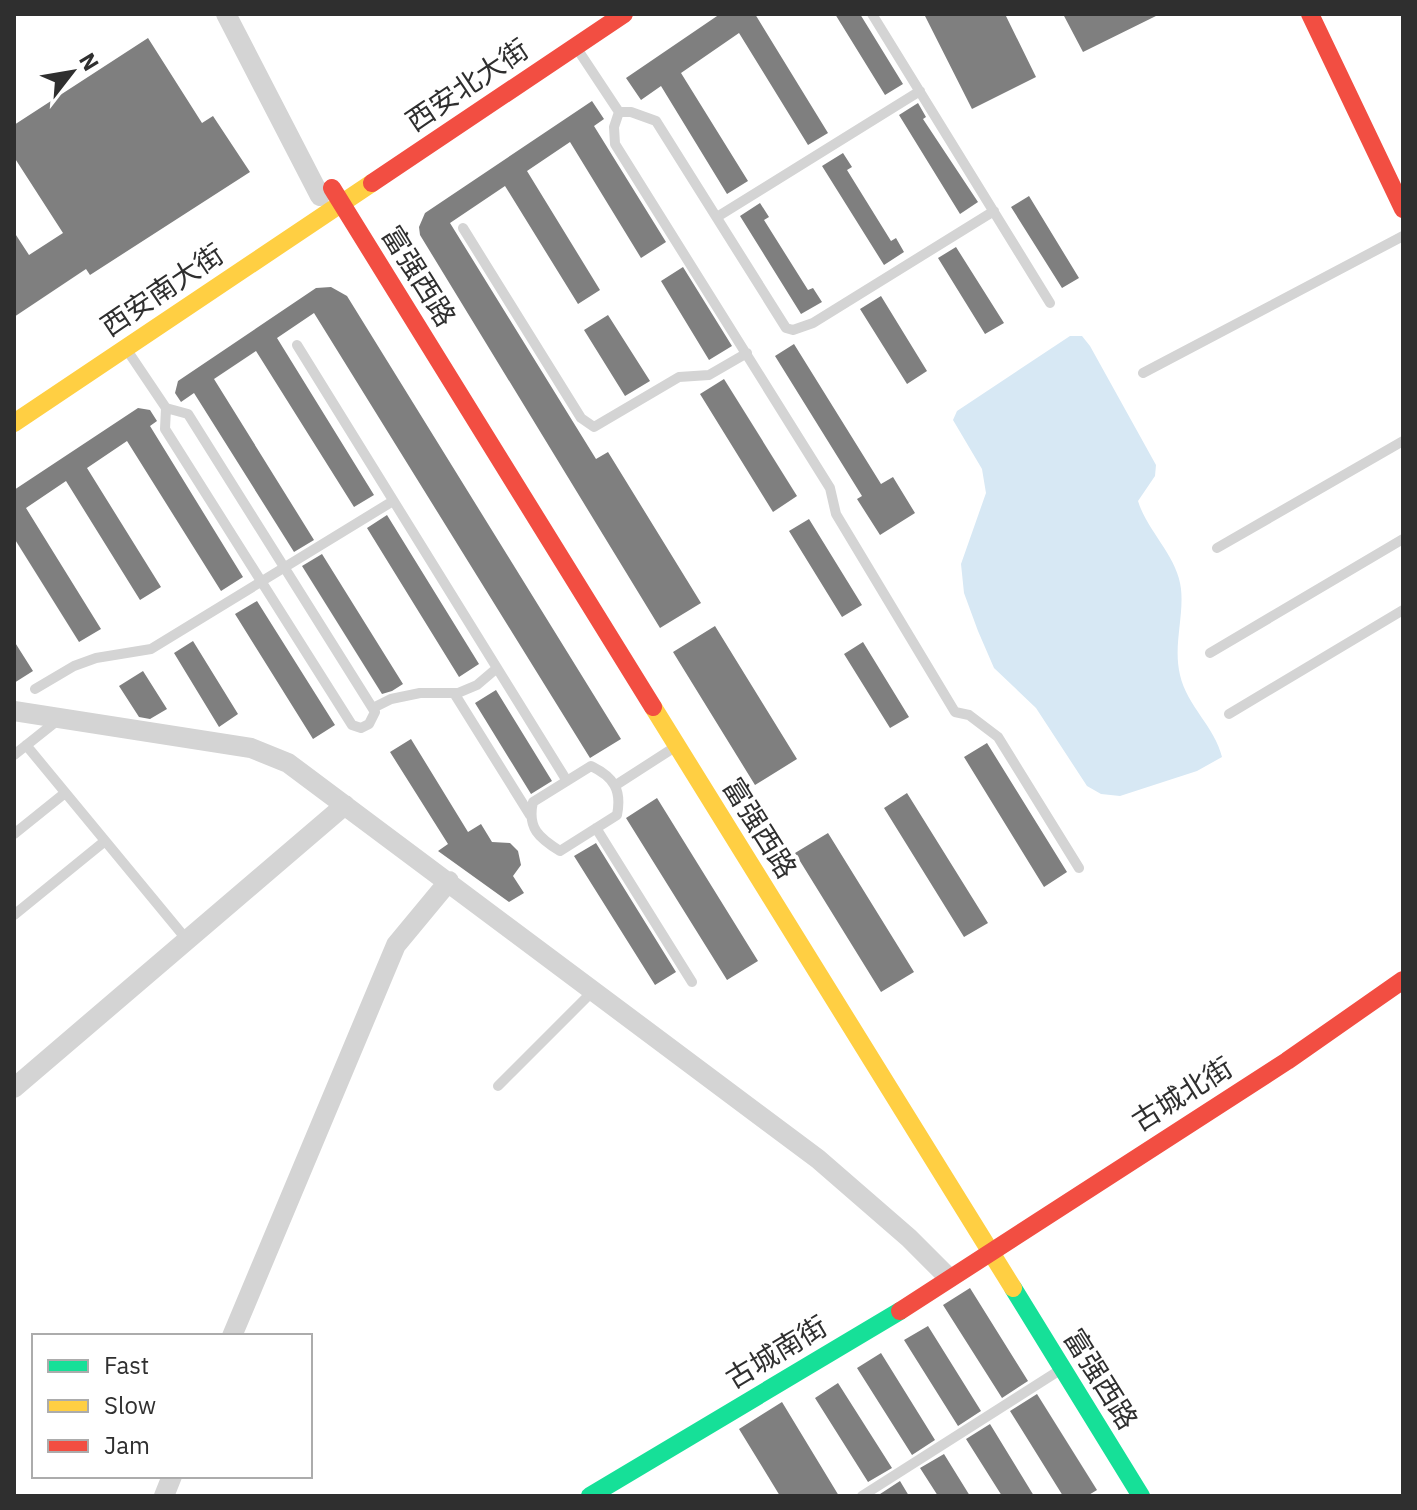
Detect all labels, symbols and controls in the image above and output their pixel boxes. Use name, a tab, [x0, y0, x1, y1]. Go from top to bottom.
street label: 西安北大街	[398, 30, 535, 139]
north arrow	[32, 32, 112, 112]
text: N	[73, 47, 106, 76]
street label: 富强西路	[374, 218, 465, 333]
street label: 西安南大街	[93, 235, 230, 344]
street label: 富强西路	[715, 770, 806, 885]
street label: 古城北街	[1124, 1048, 1239, 1139]
street label: 古城南街	[718, 1307, 833, 1396]
street label: 富强西路	[1056, 1321, 1147, 1436]
legend	[32, 1334, 312, 1478]
text: Fast	[104, 1349, 149, 1381]
text: Slow	[104, 1389, 156, 1421]
text: Jam	[104, 1429, 150, 1461]

